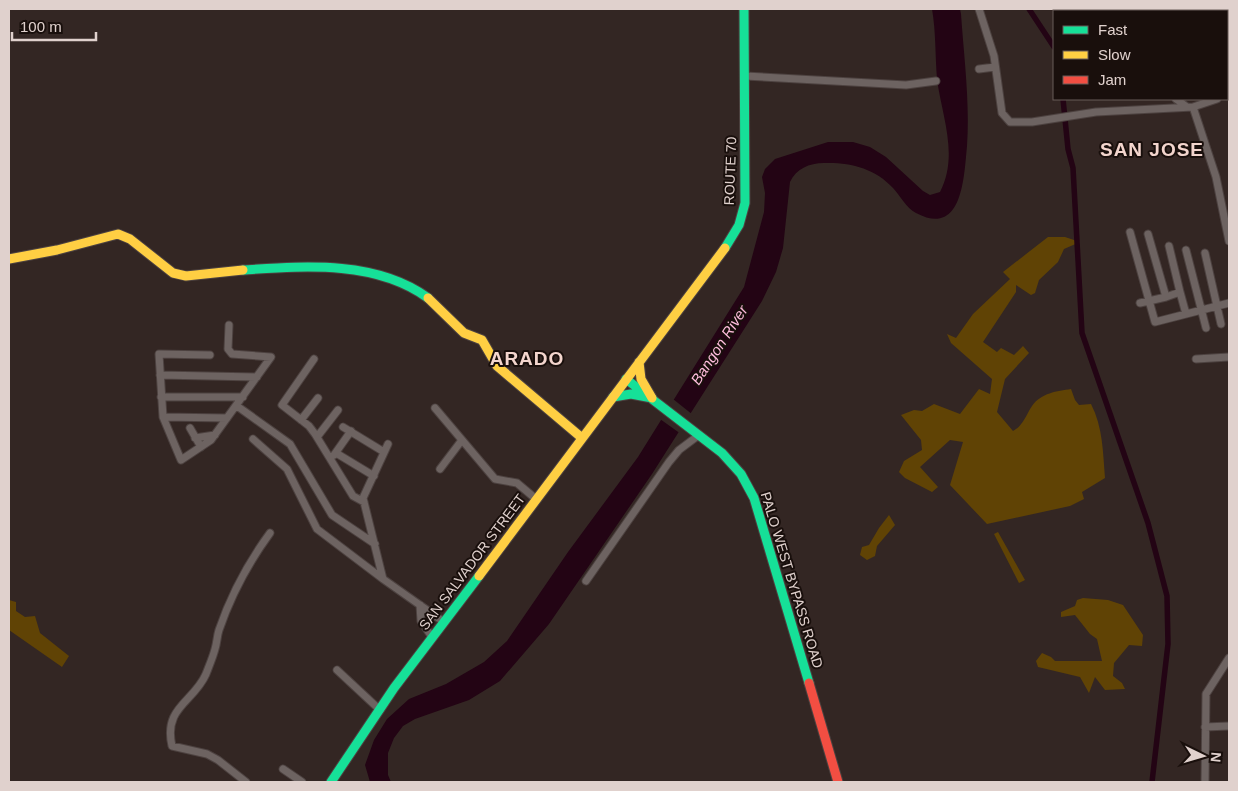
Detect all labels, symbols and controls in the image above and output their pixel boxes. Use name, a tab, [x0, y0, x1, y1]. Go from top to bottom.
scale bar	[12, 10, 96, 42]
legend	[1053, 10, 1228, 100]
text: 100 m	[20, 18, 62, 35]
text: Fast	[1098, 21, 1128, 38]
text: Slow	[1098, 46, 1131, 63]
text: Jam	[1098, 71, 1126, 88]
street label: ROUTE 70	[721, 136, 739, 205]
district label: SAN JOSE	[1100, 139, 1204, 160]
water label: Bangon River	[687, 301, 751, 388]
district label: ARADO	[490, 348, 564, 369]
street label: PALO WEST BYPASS ROAD	[758, 490, 826, 670]
street label: SAN SALVADOR STREET	[416, 491, 529, 633]
north arrow	[1178, 731, 1228, 781]
text: N	[1208, 751, 1224, 763]

